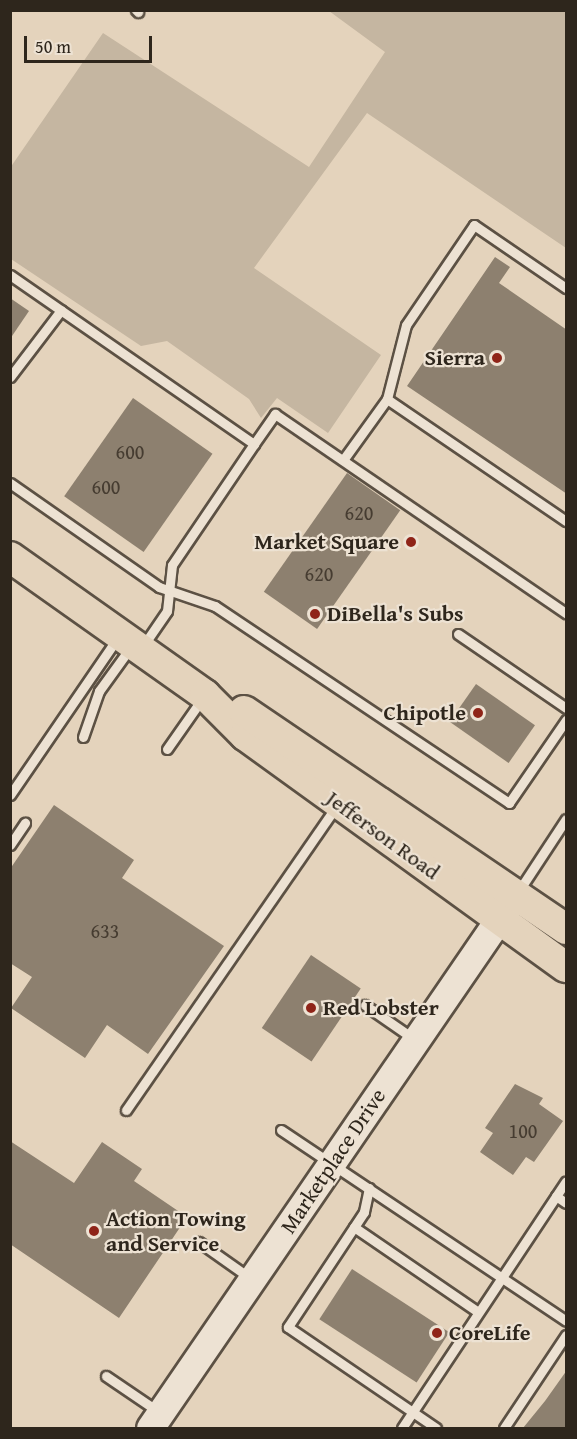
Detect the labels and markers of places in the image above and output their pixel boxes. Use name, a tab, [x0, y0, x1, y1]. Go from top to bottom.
place label: Sierra	[425, 345, 485, 371]
marker: Sierra	[490, 351, 504, 365]
place label: Market Square	[254, 529, 399, 555]
marker: Market Square	[404, 535, 418, 549]
place label: DiBella's Subs	[327, 601, 464, 627]
marker: DiBella's Subs	[308, 607, 322, 621]
place label: Chipotle	[384, 700, 466, 726]
marker: Chipotle	[471, 706, 485, 720]
place label: Red Lobster	[323, 995, 439, 1021]
marker: Red Lobster	[304, 1001, 318, 1015]
place label: Action Towing and Service	[106, 1205, 246, 1256]
marker: Action Towing and Service	[87, 1224, 101, 1238]
place label: CoreLife	[449, 1320, 530, 1346]
marker: CoreLife	[430, 1326, 444, 1340]

